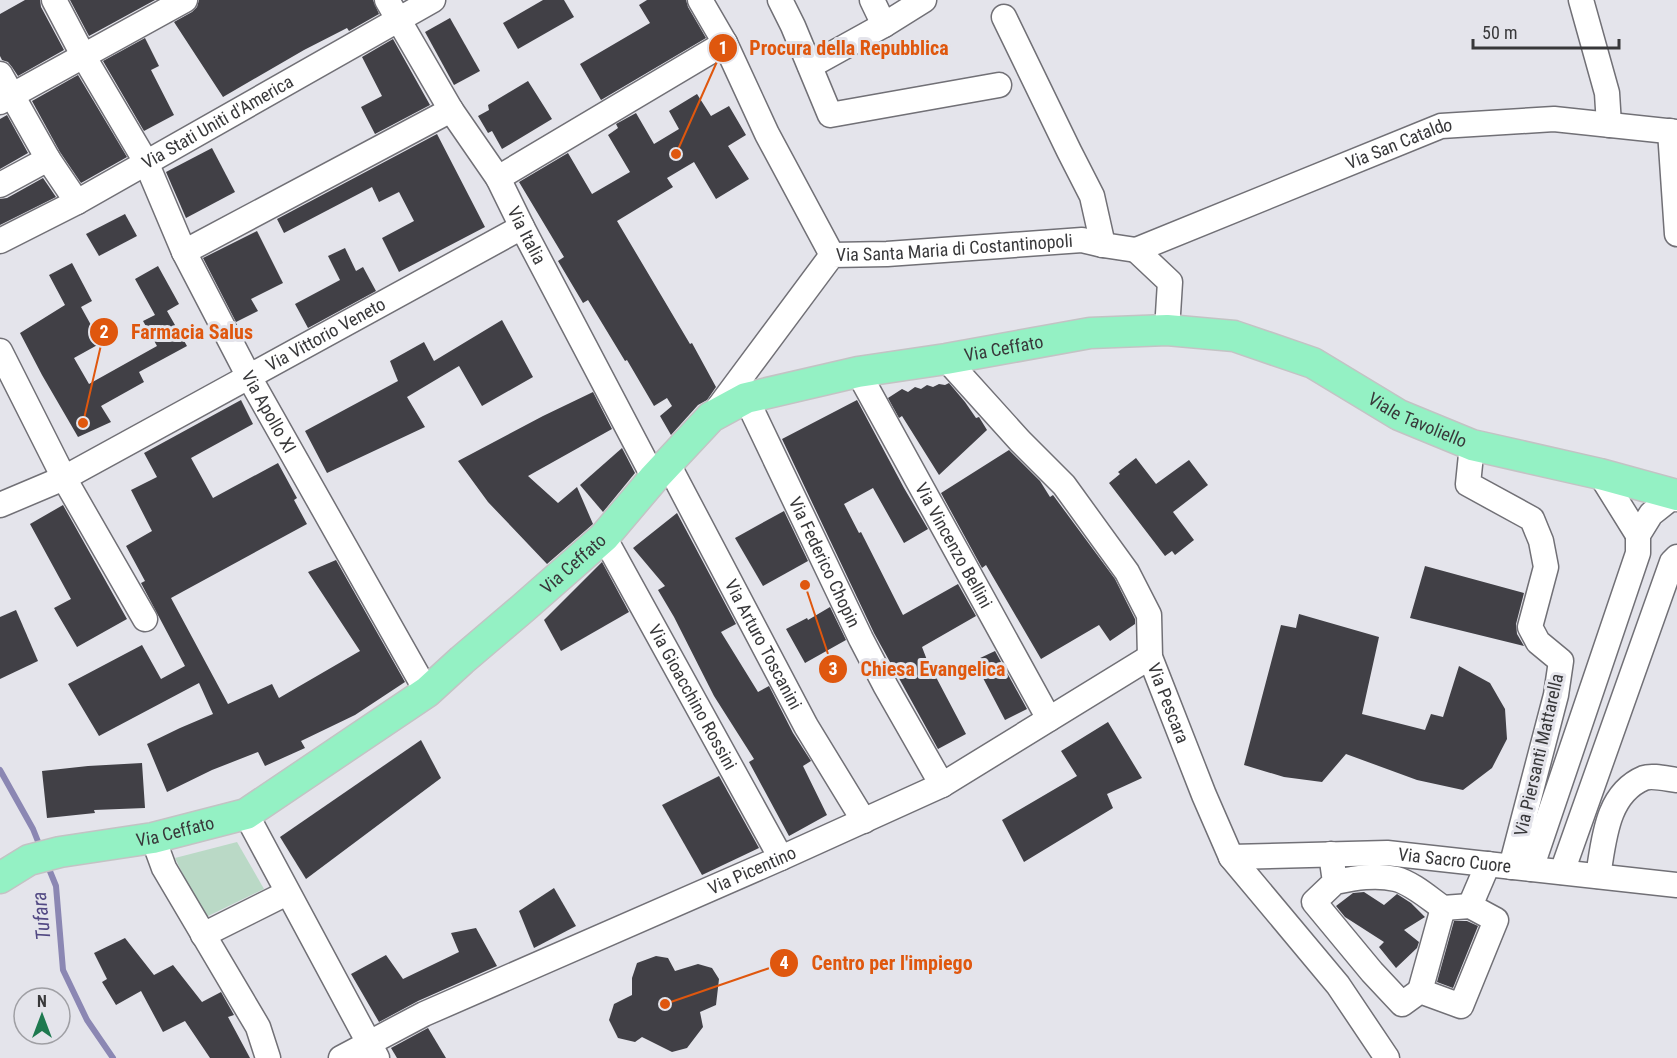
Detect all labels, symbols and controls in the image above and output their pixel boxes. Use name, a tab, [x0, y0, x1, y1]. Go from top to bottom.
scale bar	[1473, 12, 1618, 50]
text: 50 m	[1482, 22, 1517, 43]
callout: Procura della Repubblica	[708, 29, 961, 67]
text: Procura della Repubblica	[749, 36, 949, 60]
text: 1	[718, 37, 728, 58]
street label: Via Stati Uniti d'America	[138, 71, 297, 173]
street label: Via San Cataldo	[1343, 114, 1453, 174]
street label: Via Italia	[503, 203, 551, 268]
street label: Via Santa Maria di Costantinopoli	[836, 230, 1073, 265]
street label: Via Vittorio Veneto	[262, 293, 389, 375]
callout: Farmacia Salus	[89, 313, 265, 351]
text: Farmacia Salus	[131, 320, 253, 344]
text: 2	[99, 321, 109, 342]
street label: Via Ceffato	[962, 331, 1045, 366]
street label: Via Apollo XI	[238, 367, 301, 457]
street label: Viale Tavoliello	[1364, 388, 1470, 452]
street label: Via Vincenzo Bellini	[911, 479, 997, 612]
street label: Via Federico Chopin	[785, 493, 865, 631]
street label: Via Ceffato	[536, 529, 610, 598]
street label: Via Arturo Toscanini	[721, 576, 806, 713]
street label: Via Gioacchino Rossini	[644, 621, 741, 773]
callout: Chiesa Evangelica	[818, 650, 1017, 688]
text: Chiesa Evangelica	[861, 657, 1005, 681]
text: 3	[828, 658, 838, 679]
street label: Via Pescara	[1143, 660, 1194, 746]
street label: Via Piersanti Mattarella	[1510, 672, 1567, 838]
street label: Via Ceffato	[134, 812, 216, 850]
street label: Via Picentino	[705, 842, 799, 899]
street label: Via Sacro Cuore	[1397, 843, 1512, 877]
water label: Tufara	[27, 890, 55, 942]
callout: Centro per l'impiego	[769, 944, 984, 982]
text: Centro per l'impiego	[811, 951, 973, 975]
text: 4	[779, 952, 789, 973]
north arrow	[12, 986, 72, 1046]
text: N	[37, 992, 47, 1011]

